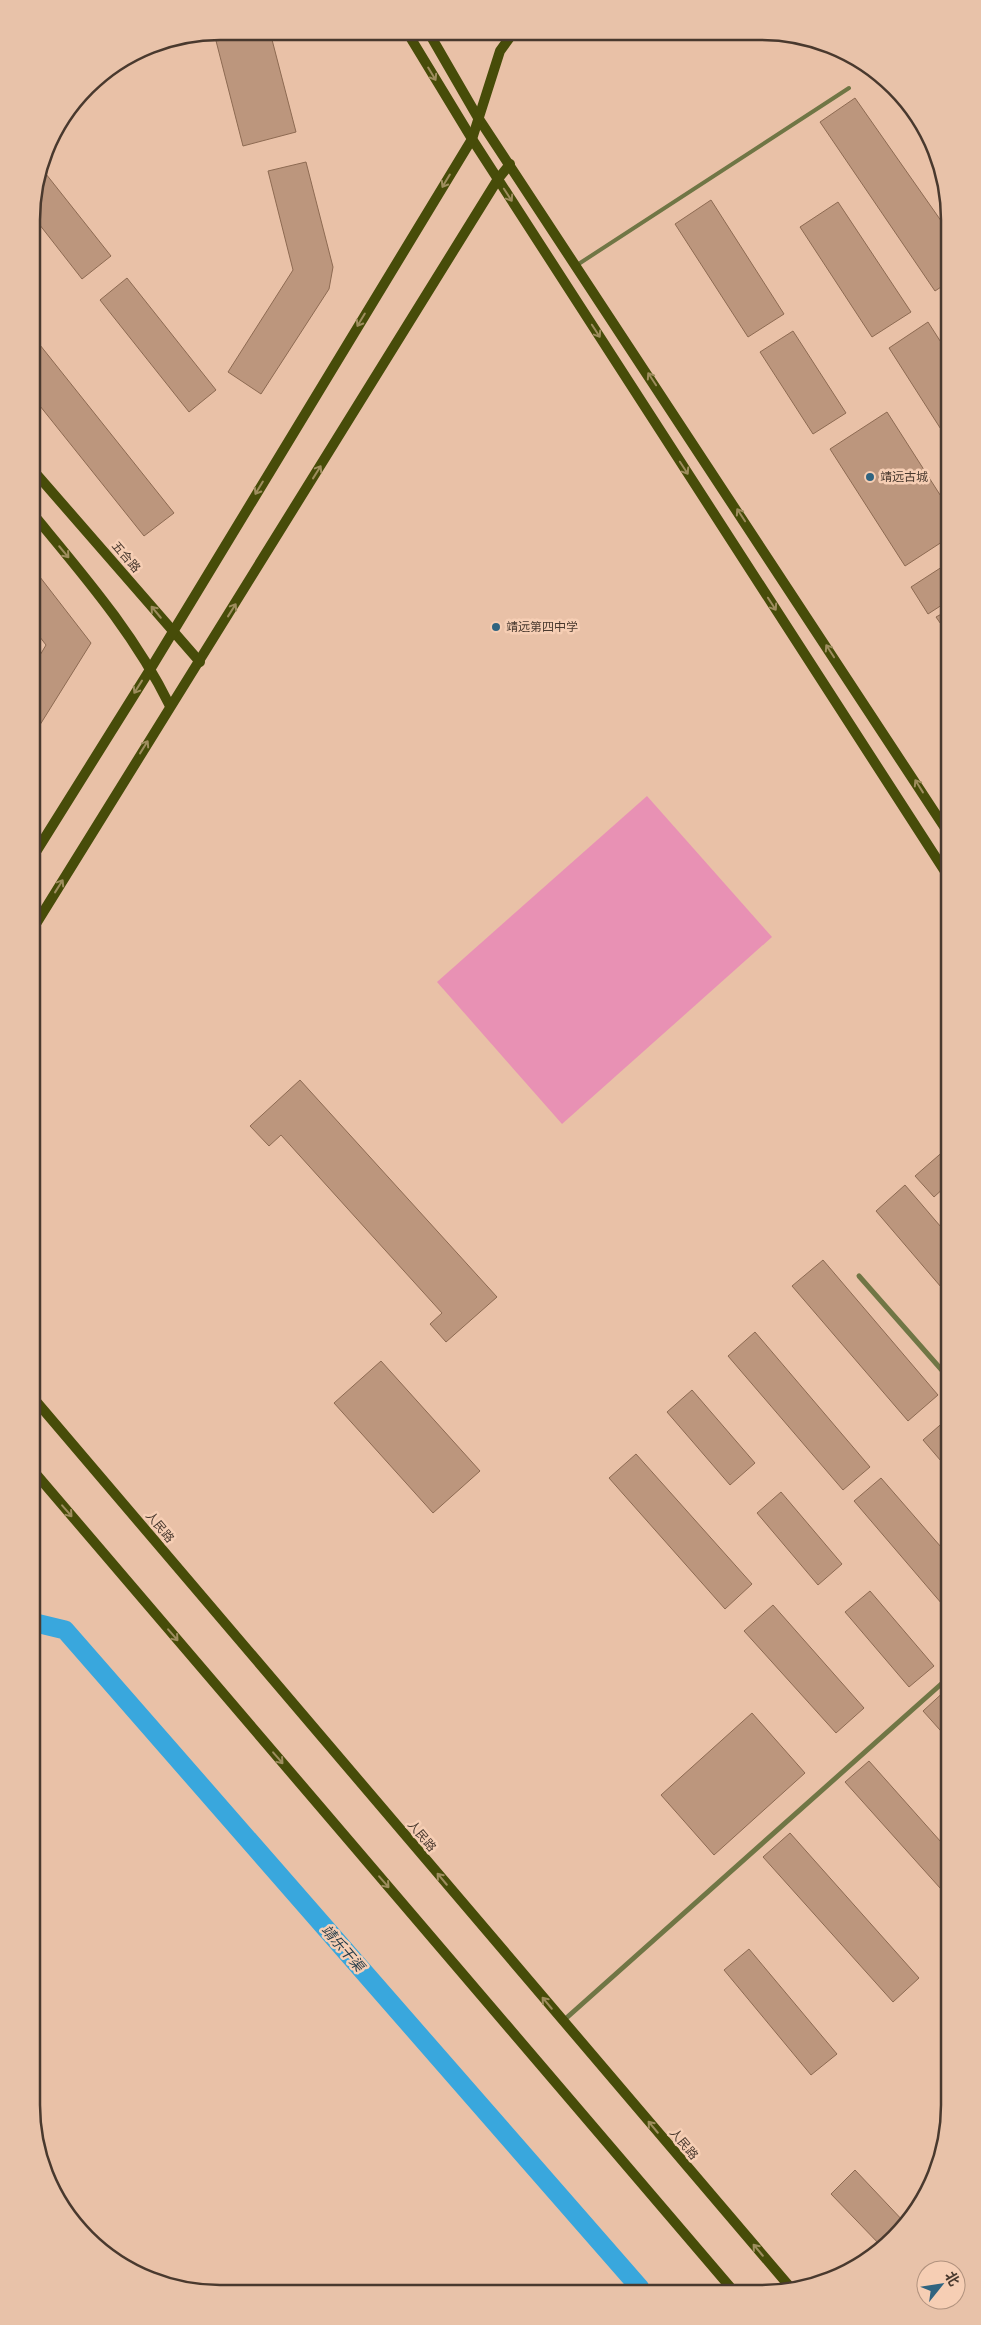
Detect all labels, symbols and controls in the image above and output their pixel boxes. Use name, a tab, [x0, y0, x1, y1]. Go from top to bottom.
one-way arrow	[428, 67, 438, 81]
one-way arrow	[441, 174, 452, 188]
one-way arrow	[503, 187, 513, 201]
one-way arrow	[356, 312, 366, 326]
one-way arrow	[591, 324, 601, 338]
one-way arrow	[647, 372, 657, 386]
one-way arrow	[679, 461, 689, 475]
one-way arrow	[312, 465, 322, 479]
place label: 靖远古城	[880, 470, 928, 484]
marker: 靖远古城	[864, 471, 876, 483]
one-way arrow	[253, 481, 263, 495]
one-way arrow	[736, 508, 746, 522]
street label: 五合路	[109, 539, 143, 575]
one-way arrow	[58, 545, 69, 558]
one-way arrow	[767, 597, 777, 611]
one-way arrow	[227, 604, 237, 618]
one-way arrow	[151, 605, 162, 618]
place label: 靖远第四中学	[506, 620, 578, 634]
marker: 靖远第四中学	[490, 621, 502, 633]
one-way arrow	[825, 644, 835, 658]
one-way arrow	[133, 680, 143, 694]
one-way arrow	[140, 741, 150, 755]
one-way arrow	[914, 780, 924, 794]
one-way arrow	[55, 879, 65, 893]
one-way arrow	[62, 1505, 73, 1518]
street label: 人民路	[143, 1509, 177, 1545]
one-way arrow	[167, 1628, 178, 1641]
one-way arrow	[273, 1752, 284, 1765]
street label: 人民路	[405, 1818, 439, 1854]
one-way arrow	[437, 1873, 448, 1886]
one-way arrow	[378, 1875, 389, 1888]
water label: 靖乐干渠	[318, 1922, 369, 1977]
one-way arrow	[542, 1997, 553, 2010]
one-way arrow	[647, 2120, 658, 2133]
street label: 人民路	[667, 2126, 701, 2162]
one-way arrow	[752, 2244, 764, 2257]
north arrow	[916, 2260, 966, 2310]
text: 北	[941, 2268, 963, 2289]

